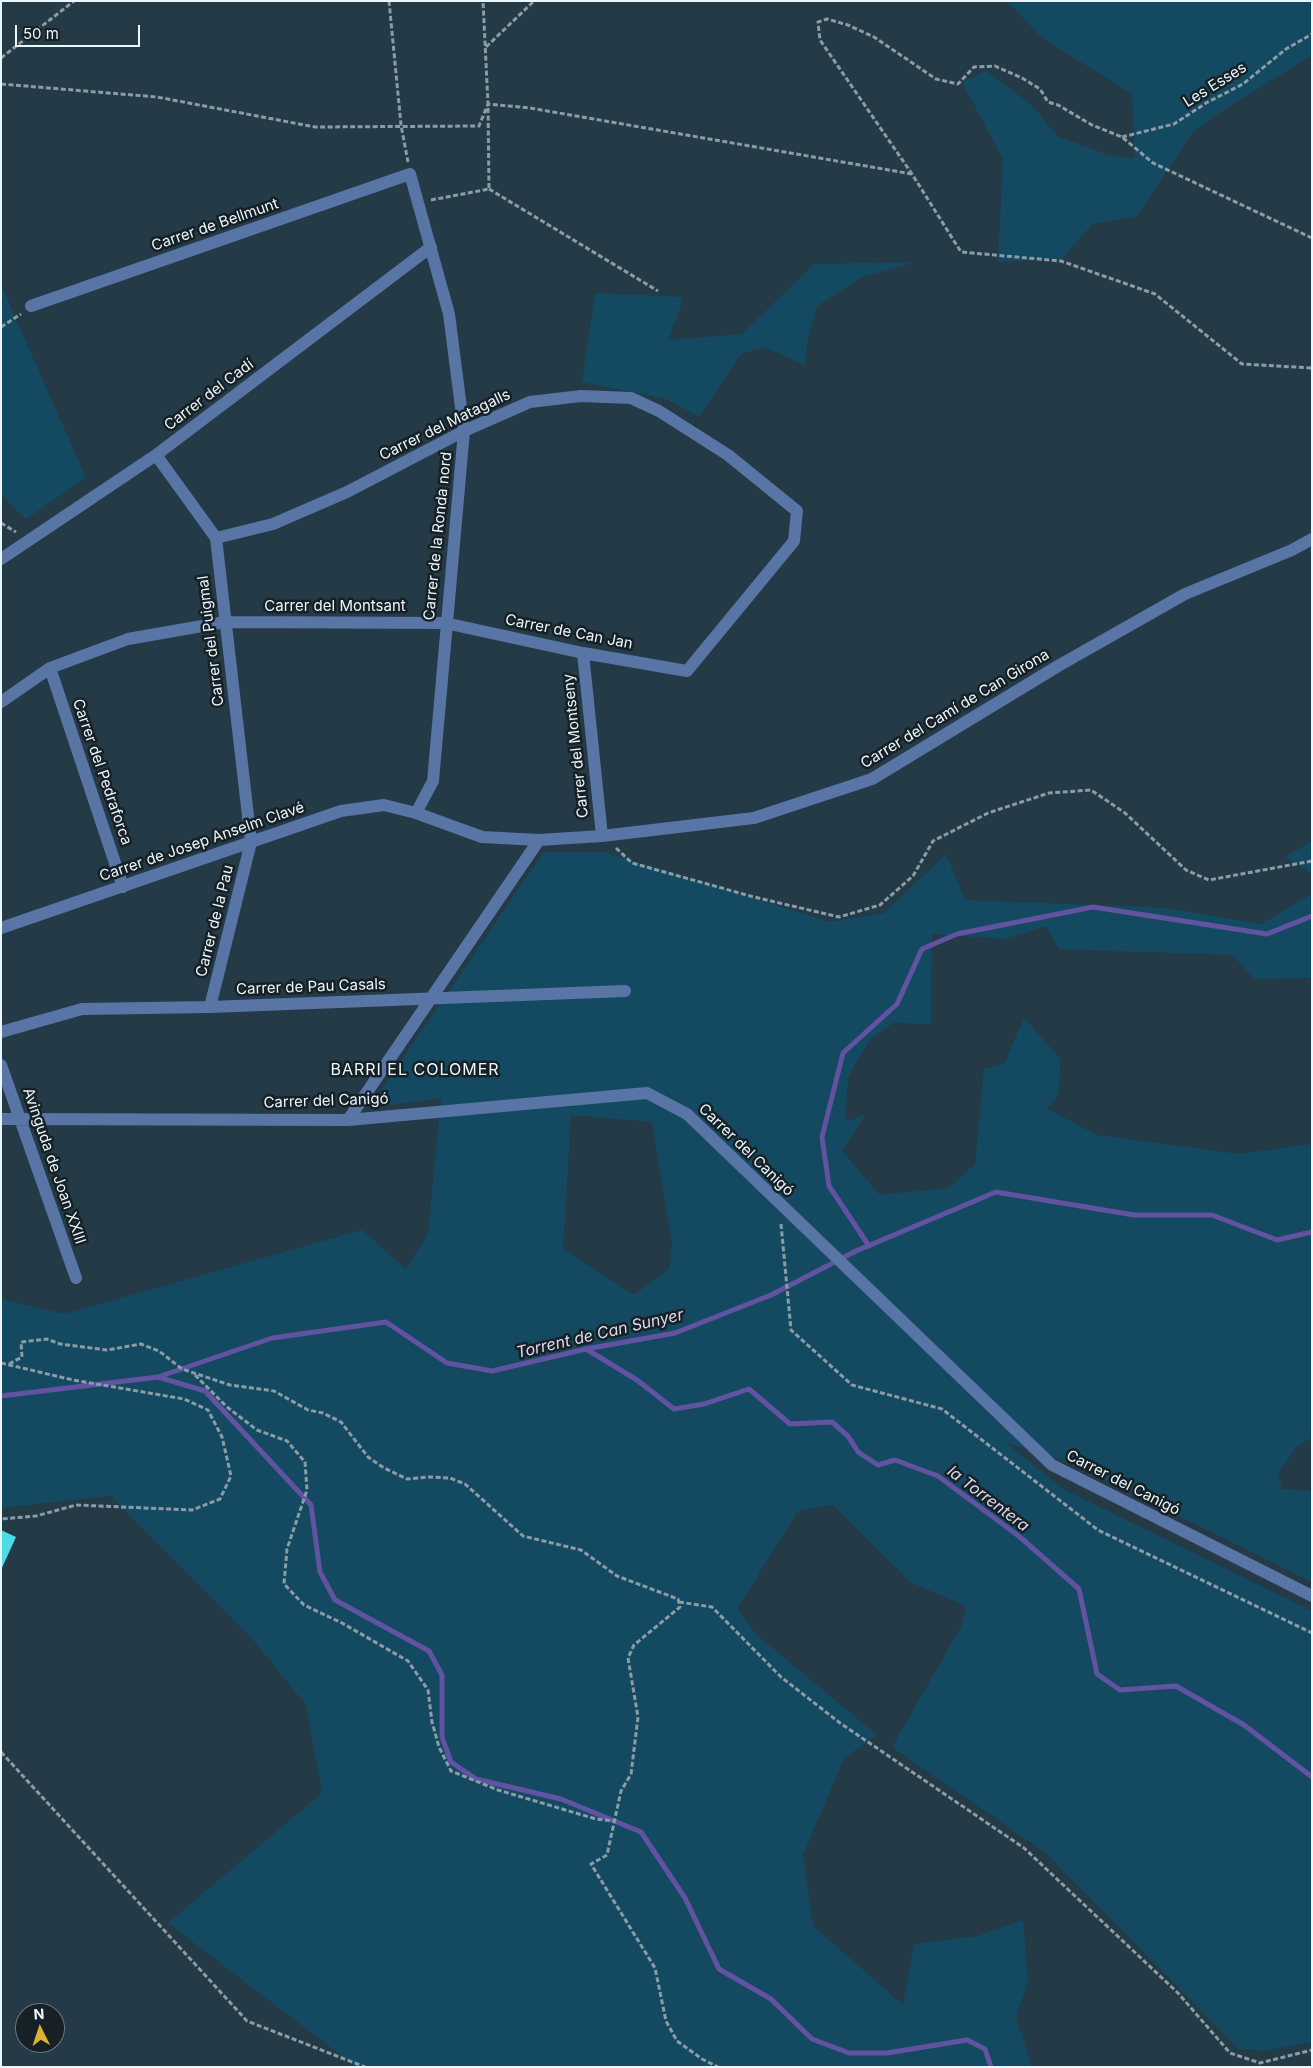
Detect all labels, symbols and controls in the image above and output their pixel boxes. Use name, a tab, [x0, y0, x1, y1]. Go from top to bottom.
scale bar	[18, 15, 142, 47]
text: 50 m	[23, 24, 59, 43]
street label: Les Esses	[1180, 59, 1250, 111]
street label: Carrer de Bellmunt	[149, 195, 281, 255]
street label: Carrer del Cadí	[161, 356, 257, 434]
street label: Carrer del Matagalls	[377, 386, 513, 464]
street label: Carrer de la Ronda nord	[420, 451, 456, 621]
street label: Carrer del Puigmal	[194, 575, 228, 707]
street label: Carrer del Montsant	[264, 597, 406, 615]
street label: Carrer de Can Jan	[504, 611, 634, 653]
street label: Carrer del Camí de Can Girona	[858, 646, 1052, 772]
street label: Carrer del Montseny	[559, 673, 593, 819]
street label: Carrer del Pedraforca	[69, 697, 135, 847]
street label: Carrer de Josep Anselm Clavé	[97, 798, 307, 886]
street label: Carrer de la Pau	[192, 863, 238, 979]
street label: Carrer de Pau Casals	[236, 975, 386, 999]
district label: BARRI EL COLOMER	[328, 1060, 502, 1080]
street label: Avinguda de Joan XXIII	[19, 1086, 89, 1246]
street label: Carrer del Canigó	[263, 1090, 389, 1112]
street label: Carrer del Canigó	[695, 1100, 797, 1200]
water label: Torrent de Can Sunyer	[515, 1305, 685, 1363]
street label: Carrer del Canigó	[1063, 1447, 1183, 1519]
water label: la Torrentera	[943, 1462, 1033, 1536]
north arrow	[15, 2003, 65, 2053]
text: N	[33, 2005, 45, 2022]

